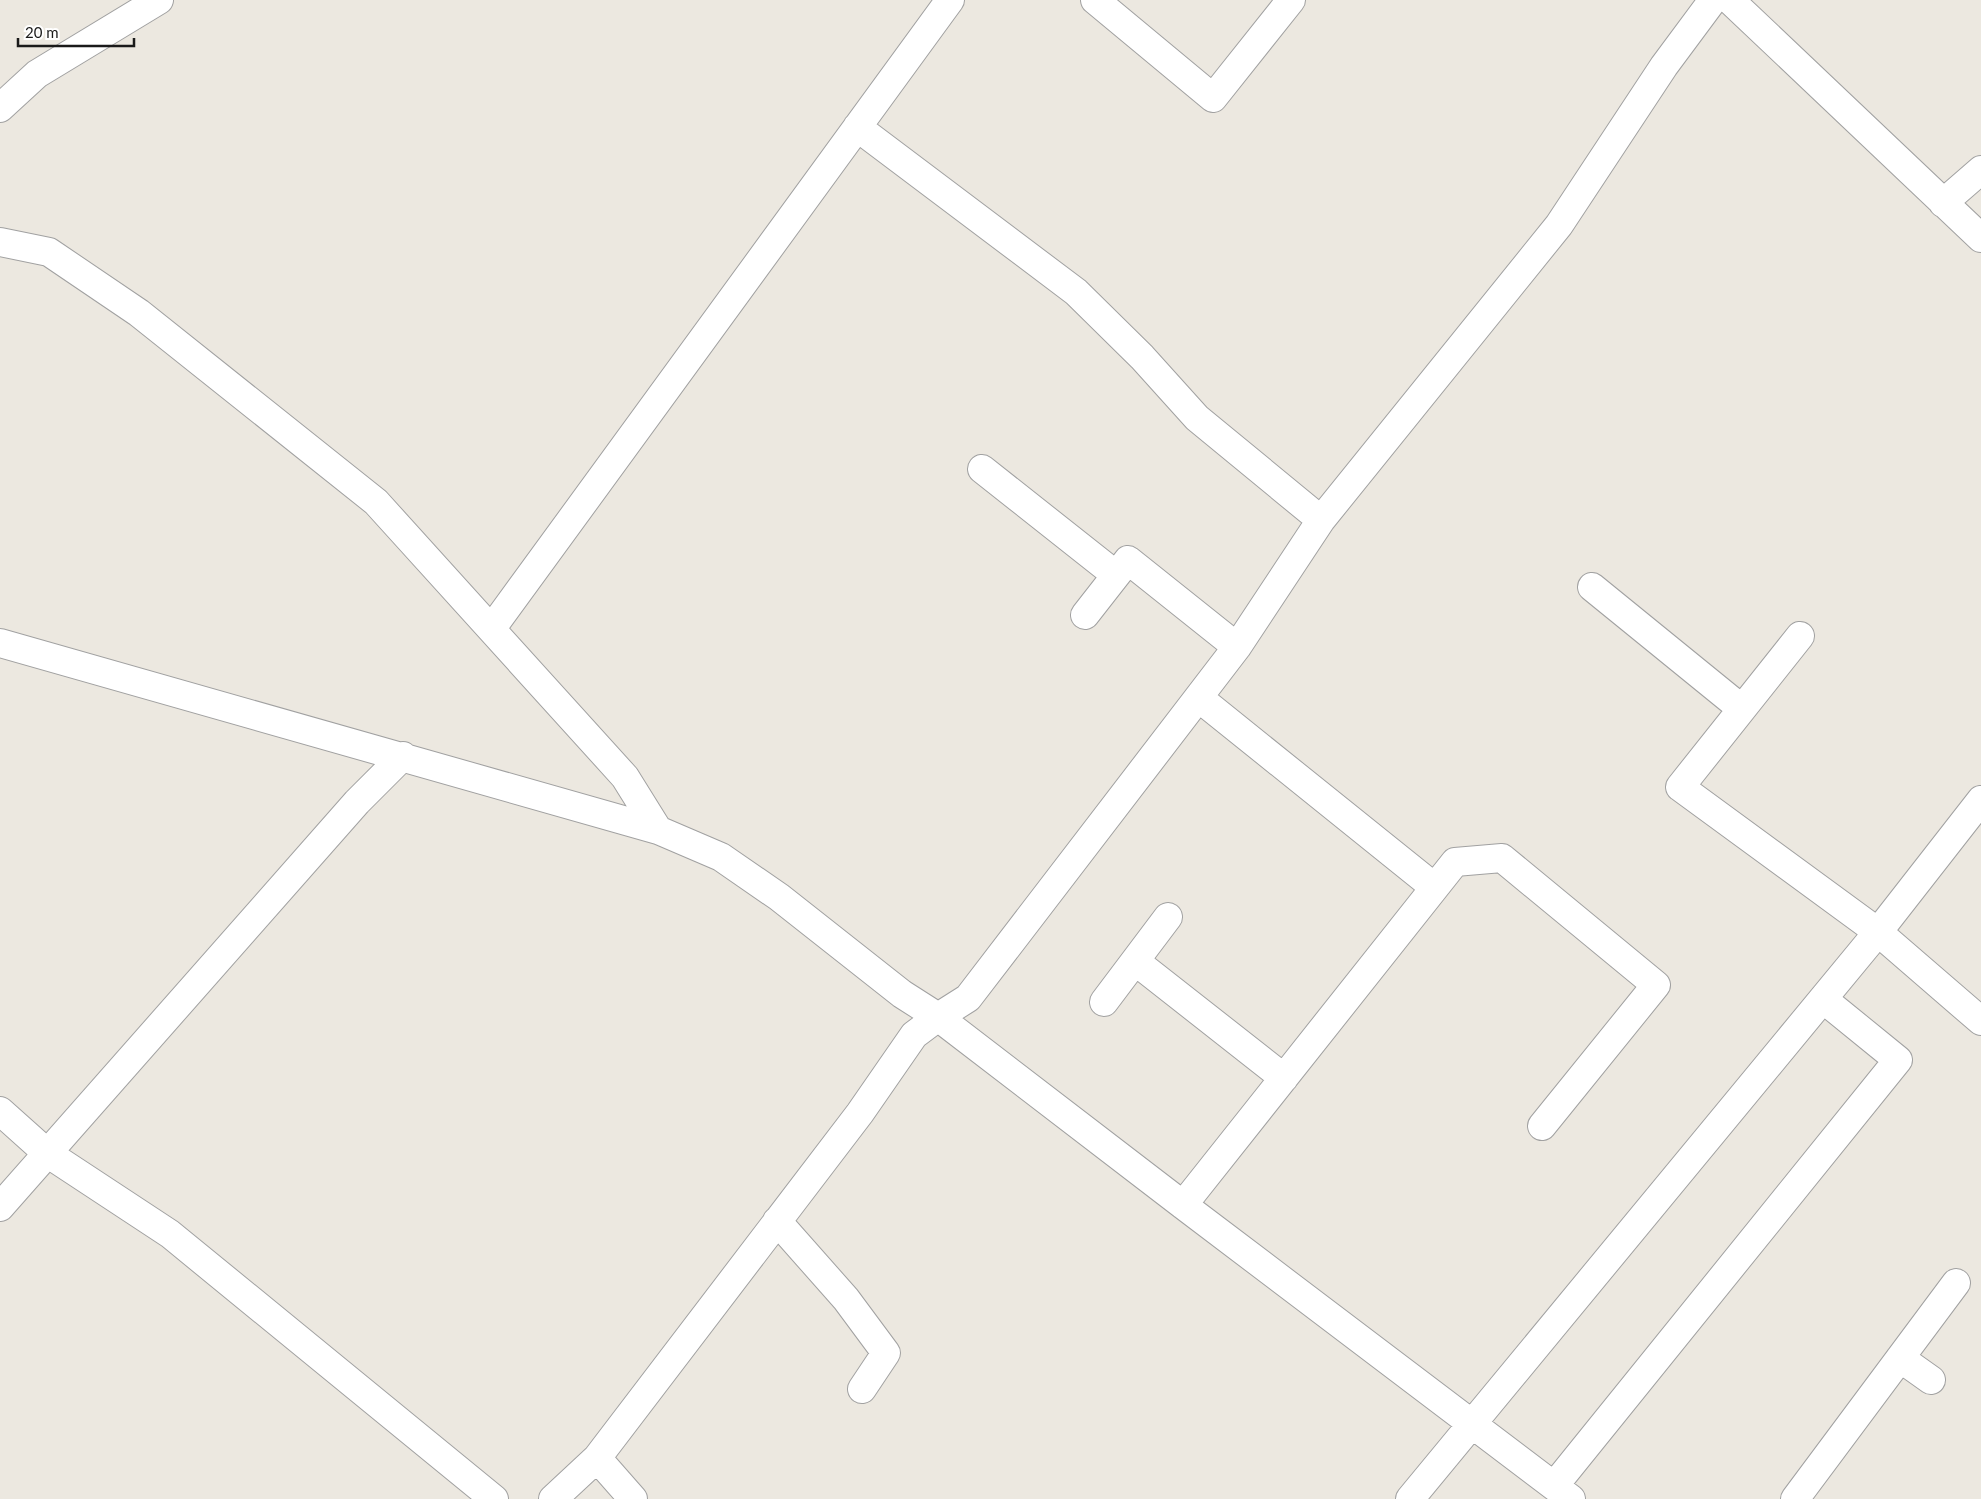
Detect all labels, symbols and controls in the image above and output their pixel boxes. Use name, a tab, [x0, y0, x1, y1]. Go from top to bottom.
scale bar	[18, 15, 134, 47]
text: 20 m	[25, 23, 59, 41]

